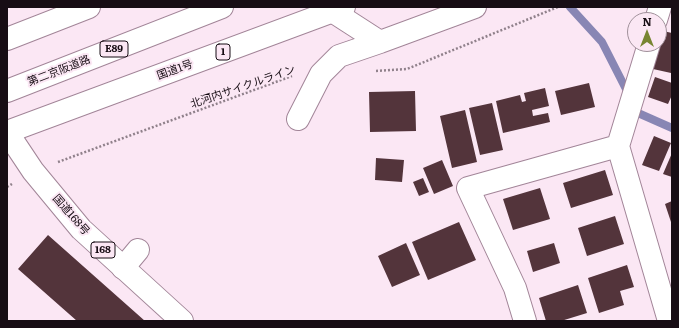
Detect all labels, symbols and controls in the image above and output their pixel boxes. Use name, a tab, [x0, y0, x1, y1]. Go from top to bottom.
north arrow	[627, 12, 667, 52]
text: N	[642, 13, 652, 29]
road number: E89	[100, 41, 128, 57]
road number: 1	[216, 44, 230, 60]
street label: 第二京阪道路	[26, 53, 92, 89]
street label: 国道1号	[155, 57, 195, 83]
street label: 北河内サイクルライン	[189, 63, 297, 111]
street label: 国道168号	[50, 192, 92, 238]
road number: 168	[91, 242, 115, 258]

